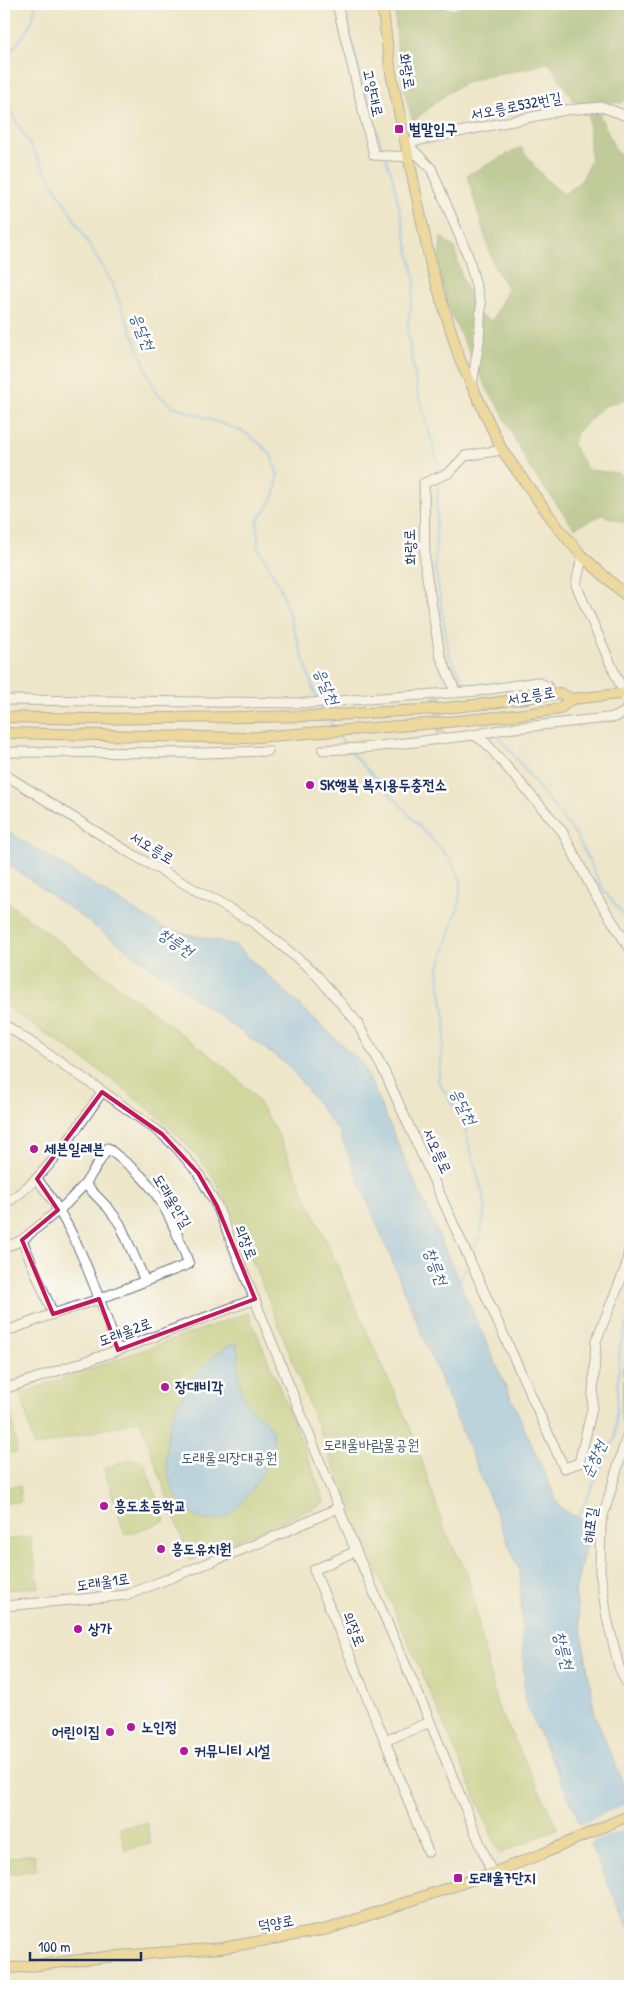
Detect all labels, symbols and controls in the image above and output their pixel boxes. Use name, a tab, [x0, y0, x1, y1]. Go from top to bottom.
street label: 화랑로	[394, 51, 421, 90]
street label: 고양대로	[358, 67, 389, 119]
street label: 서오릉로532번길	[468, 86, 563, 125]
place label: 벌말입구	[409, 118, 457, 139]
marker: 벌말입구	[393, 123, 405, 135]
water label: 응달천	[126, 309, 161, 355]
street label: 화랑로	[398, 529, 421, 565]
water label: 응달천	[309, 664, 346, 710]
street label: 서오릉로	[505, 681, 557, 710]
place label: SK행복 복지용두충전소	[320, 774, 447, 795]
marker: SK행복 복지용두충전소	[304, 779, 316, 791]
street label: 서오릉로	[126, 826, 178, 869]
water label: 창릉천	[154, 922, 200, 963]
water label: 응달천	[445, 1084, 484, 1130]
street label: 서오릉로	[418, 1124, 457, 1177]
place label: 세븐일레븐	[44, 1138, 104, 1159]
marker: 세븐일레븐	[28, 1143, 40, 1155]
street label: 도래울안길	[148, 1169, 197, 1232]
street label: 의장로	[230, 1221, 263, 1263]
water label: 창릉천	[419, 1244, 454, 1290]
street label: 도래울2로	[95, 1312, 154, 1351]
place label: 장대비각	[175, 1376, 223, 1397]
marker: 장대비각	[159, 1381, 171, 1393]
park label: 도래울바람물공원	[323, 1434, 419, 1455]
water label: 순창천	[575, 1435, 612, 1481]
park label: 도래울의장대공원	[181, 1447, 277, 1468]
place label: 흥도초등학교	[114, 1495, 186, 1516]
marker: 흥도초등학교	[98, 1500, 110, 1512]
street label: 해포길	[577, 1506, 602, 1544]
place label: 흥도유치원	[171, 1538, 231, 1559]
marker: 흥도유치원	[155, 1543, 167, 1555]
street label: 도래울1로	[75, 1567, 131, 1596]
street label: 의장로	[338, 1608, 371, 1650]
place label: 상가	[88, 1618, 113, 1639]
marker: 상가	[72, 1623, 84, 1635]
water label: 창릉천	[549, 1629, 580, 1673]
place label: 노인정	[141, 1716, 177, 1737]
place label: 어린이집	[52, 1721, 100, 1742]
marker: 노인정	[125, 1721, 137, 1733]
marker: 어린이집	[104, 1726, 116, 1738]
place label: 커뮤니티 시설	[194, 1740, 271, 1761]
marker: 커뮤니티 시설	[178, 1745, 190, 1757]
place label: 도래울7단지	[468, 1867, 536, 1888]
marker: 도래울7단지	[452, 1872, 464, 1884]
street label: 덕양로	[256, 1909, 296, 1936]
scale bar	[30, 1930, 141, 1962]
text: 100 m	[38, 1936, 71, 1957]

